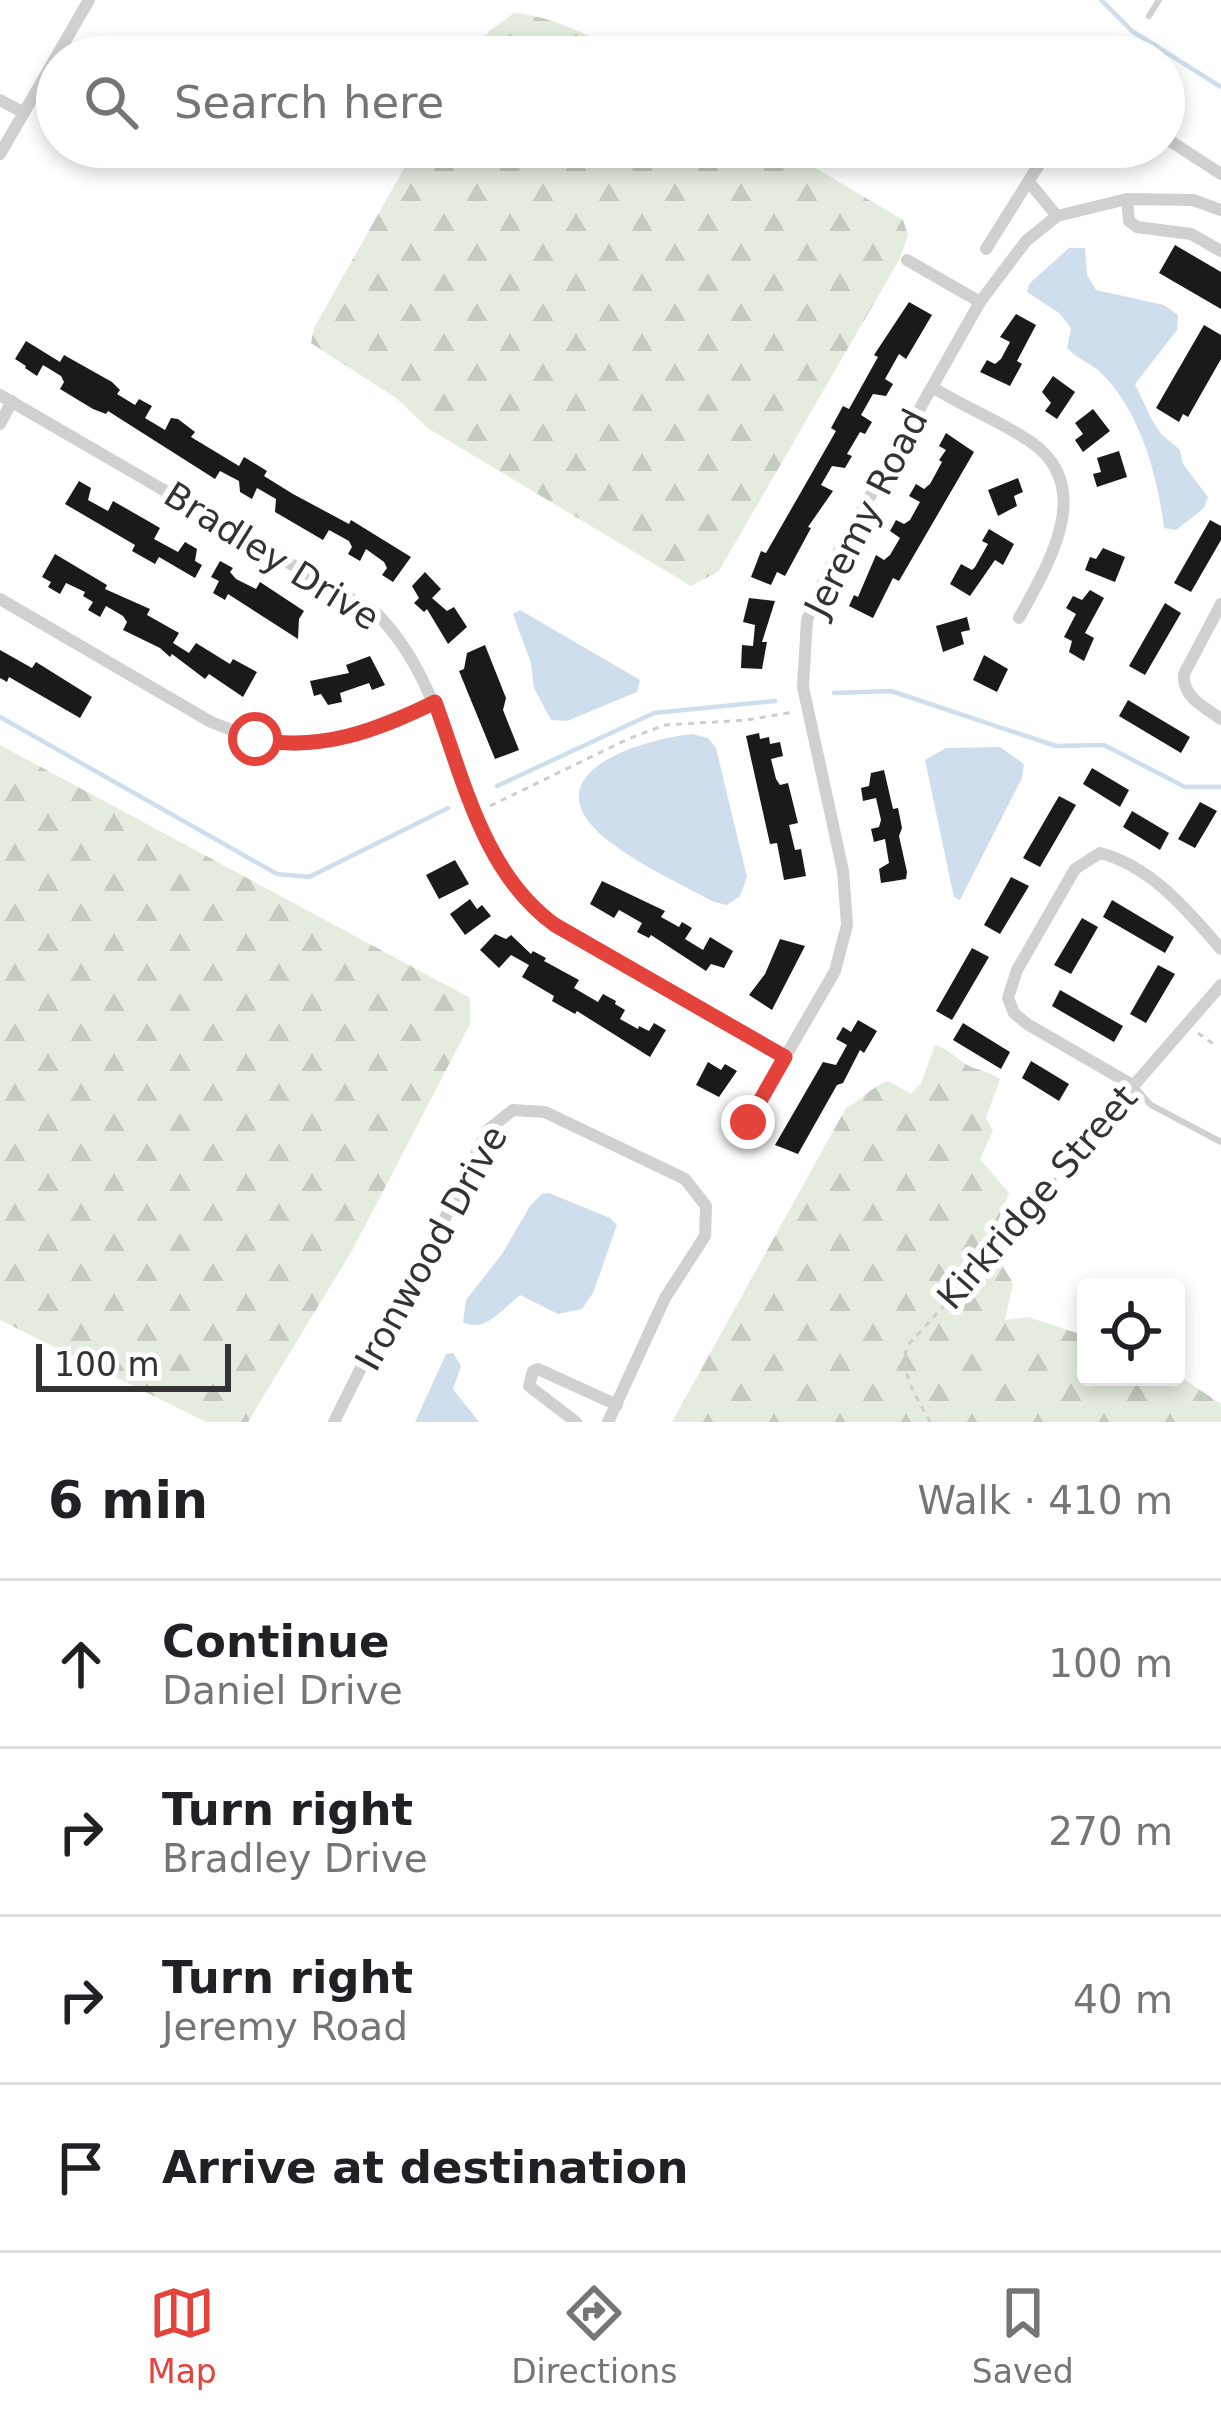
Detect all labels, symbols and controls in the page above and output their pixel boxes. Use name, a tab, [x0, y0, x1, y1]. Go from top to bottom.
search box	[36, 36, 1185, 168]
icon: search	[78, 69, 144, 135]
text: Search here	[174, 76, 444, 129]
street label: Jeremy Road	[795, 403, 936, 625]
street label: Bradley Drive	[157, 474, 387, 638]
route start	[228, 712, 282, 766]
street label: Kirkridge Street	[929, 1077, 1145, 1317]
route end	[721, 1095, 775, 1149]
street label: Ironwood Drive	[347, 1119, 515, 1377]
map controls	[1077, 1278, 1185, 1386]
button: locate	[1077, 1278, 1185, 1386]
scale bar	[36, 1338, 231, 1391]
text: 100 m	[54, 1345, 160, 1384]
text: 6 min	[48, 1471, 208, 1530]
text: Walk · 410 m	[918, 1478, 1173, 1523]
text: Continue	[162, 1615, 390, 1668]
icon: ahead	[48, 1631, 114, 1697]
text: 100 m	[1048, 1641, 1173, 1686]
text: Daniel Drive	[162, 1668, 403, 1713]
text: Turn right	[162, 1783, 413, 1836]
icon: right	[48, 1799, 114, 1865]
text: 270 m	[1048, 1809, 1173, 1854]
text: Bradley Drive	[162, 1836, 428, 1881]
text: Turn right	[162, 1951, 413, 2004]
icon: right	[48, 1967, 114, 2033]
text: 40 m	[1073, 1977, 1173, 2022]
text: Jeremy Road	[162, 2004, 408, 2049]
icon: arrive	[48, 2135, 114, 2201]
text: Arrive at destination	[162, 2141, 688, 2194]
tab: Map	[147, 2280, 217, 2391]
tab: Directions	[511, 2280, 677, 2391]
tab: Saved	[972, 2280, 1074, 2391]

